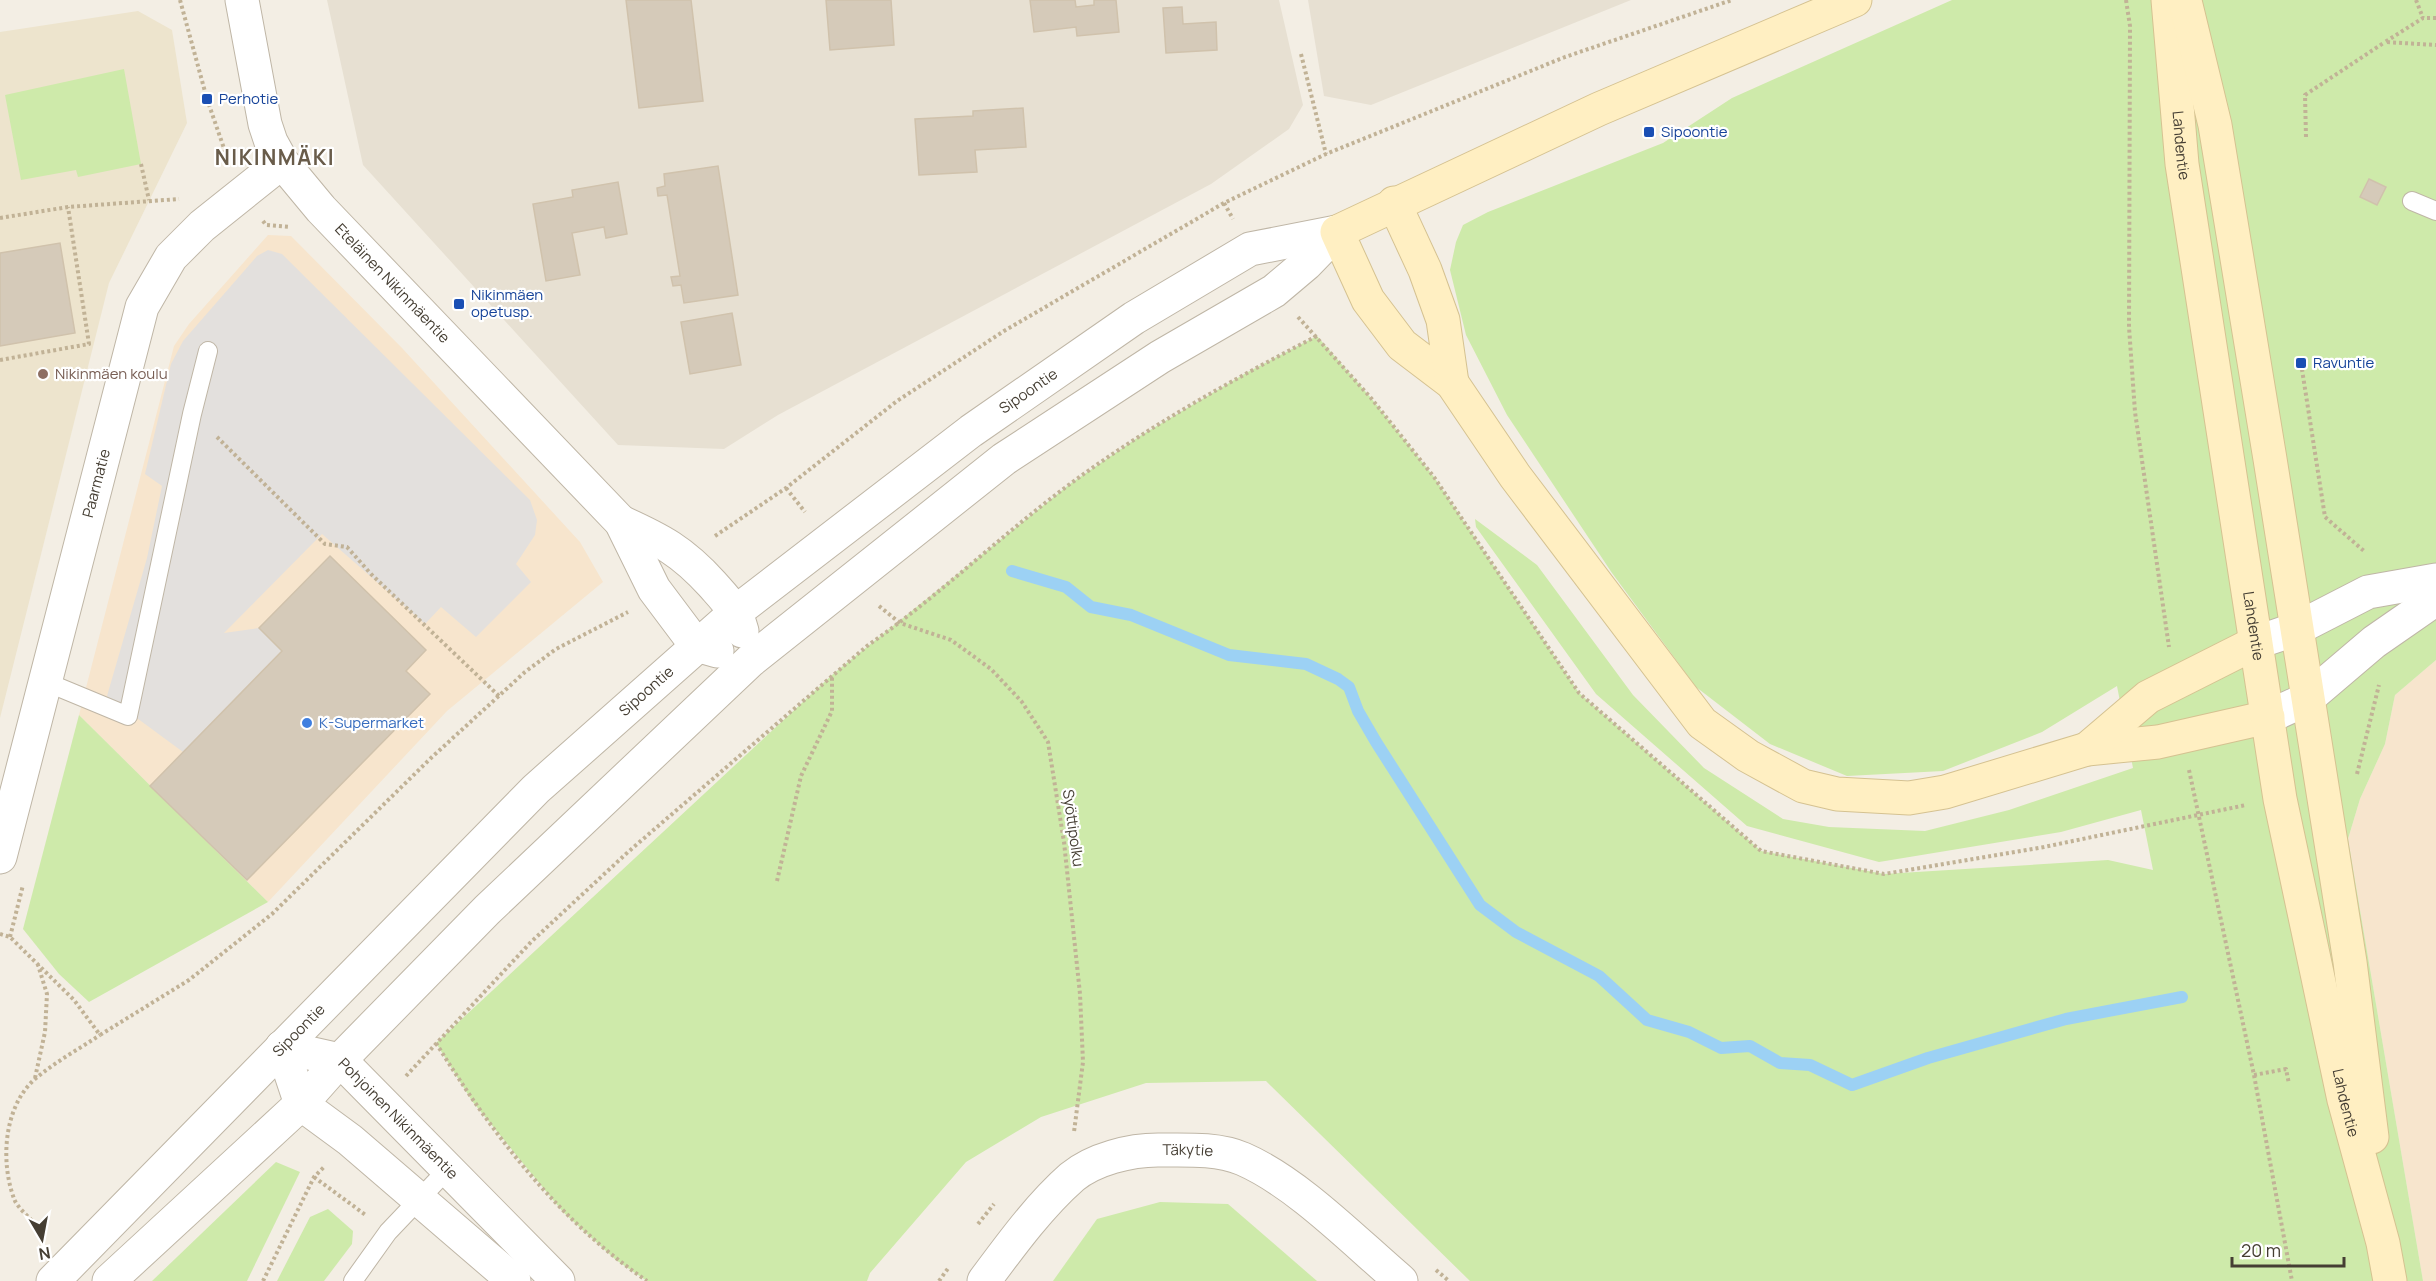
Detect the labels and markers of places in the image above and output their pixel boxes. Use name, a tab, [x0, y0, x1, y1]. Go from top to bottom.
place label: Perhotie	[219, 88, 278, 109]
marker: Perhotie	[200, 92, 214, 106]
place label: Sipoontie	[1661, 121, 1728, 142]
marker: Sipoontie	[1642, 125, 1656, 139]
place label: Nikinmäen opetusp.	[471, 284, 543, 322]
marker: Nikinmäen opetusp.	[452, 297, 466, 311]
place label: Ravuntie	[2313, 352, 2374, 373]
marker: Ravuntie	[2294, 356, 2308, 370]
place label: Nikinmäen koulu	[55, 363, 168, 384]
marker: Nikinmäen koulu	[36, 367, 50, 381]
place label: K-Supermarket	[319, 712, 424, 733]
marker: K-Supermarket	[300, 716, 314, 730]

